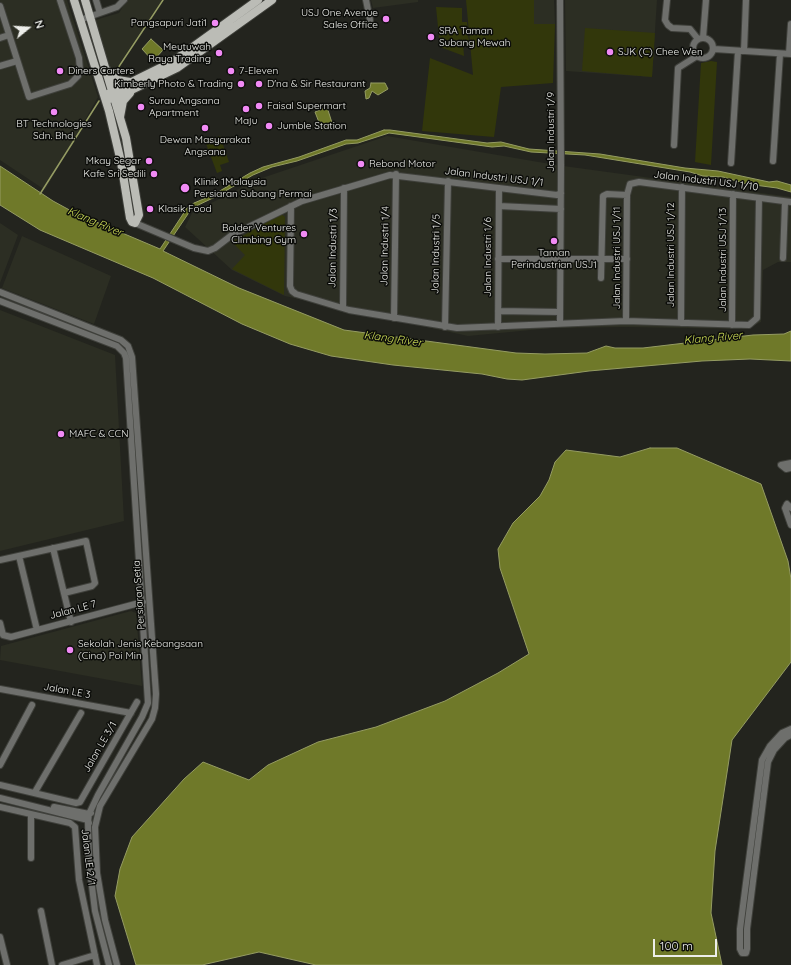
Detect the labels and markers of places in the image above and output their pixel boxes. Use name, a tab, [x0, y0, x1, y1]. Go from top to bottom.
place label: USJ One Avenue Sales Office	[301, 7, 378, 30]
marker: USJ One Avenue Sales Office	[381, 14, 391, 24]
place label: Pangsapuri Jati1	[131, 17, 207, 29]
marker: Pangsapuri Jati1	[210, 18, 220, 28]
place label: SRA Taman Subang Mewah	[439, 25, 510, 48]
marker: SRA Taman Subang Mewah	[426, 32, 436, 42]
place label: Meutuwah Raya Trading	[148, 41, 211, 64]
place label: SJK (C) Chee Wen	[618, 46, 703, 58]
marker: SJK (C) Chee Wen	[605, 47, 615, 57]
marker: Meutuwah Raya Trading	[214, 48, 224, 58]
place label: Diners Carters	[68, 65, 134, 77]
place label: 7-Eleven	[239, 65, 278, 77]
marker: Diners Carters	[55, 66, 65, 76]
marker: 7-Eleven	[226, 66, 236, 76]
place label: Kimberly Photo & Trading	[114, 78, 233, 90]
place label: D'na & Sir Restaurant	[267, 78, 366, 90]
marker: Kimberly Photo & Trading	[236, 79, 246, 89]
marker: D'na & Sir Restaurant	[254, 79, 264, 89]
place label: Surau Angsana Apartment	[149, 95, 219, 118]
place label: Faisal Supermart	[267, 100, 346, 112]
marker: Faisal Supermart	[254, 101, 264, 111]
marker: Surau Angsana Apartment	[136, 102, 146, 112]
marker: Maju	[241, 104, 251, 114]
marker: BT Technologies Sdn. Bhd.	[49, 107, 59, 117]
place label: Maju	[235, 115, 257, 127]
place label: BT Technologies Sdn. Bhd.	[16, 118, 92, 142]
place label: Jumble Station	[277, 120, 347, 132]
marker: Jumble Station	[264, 121, 274, 131]
marker: Dewan Masyarakat Angsana	[200, 123, 210, 133]
place label: Dewan Masyarakat Angsana	[160, 134, 250, 158]
place label: Mkay Segar	[86, 155, 141, 167]
marker: Mkay Segar	[144, 156, 154, 166]
place label: Rebond Motor	[369, 158, 436, 170]
marker: Rebond Motor	[356, 159, 366, 169]
place label: Kafe Sri Sedili	[83, 168, 146, 180]
marker: Kafe Sri Sedili	[149, 169, 159, 179]
place label: Klinik 1Malaysia Persiaran Subang Permai	[194, 176, 311, 200]
marker: Klinik 1Malaysia Persiaran Subang Permai	[179, 182, 191, 194]
place label: Klasik Food	[158, 203, 212, 215]
marker: Klasik Food	[145, 204, 155, 214]
place label: Bolder Ventures Climbing Gym	[222, 222, 296, 246]
marker: Bolder Ventures Climbing Gym	[299, 229, 309, 239]
marker: Taman Perindustrian USJ1	[549, 236, 559, 246]
place label: Taman Perindustrian USJ1	[511, 247, 597, 270]
place label: MAFC & CCN	[69, 428, 128, 440]
marker: MAFC & CCN	[56, 429, 66, 439]
place label: Sekolah Jenis Kebangsaan (Cina) Poi Min	[78, 638, 203, 662]
marker: Sekolah Jenis Kebangsaan (Cina) Poi Min	[65, 645, 75, 655]

